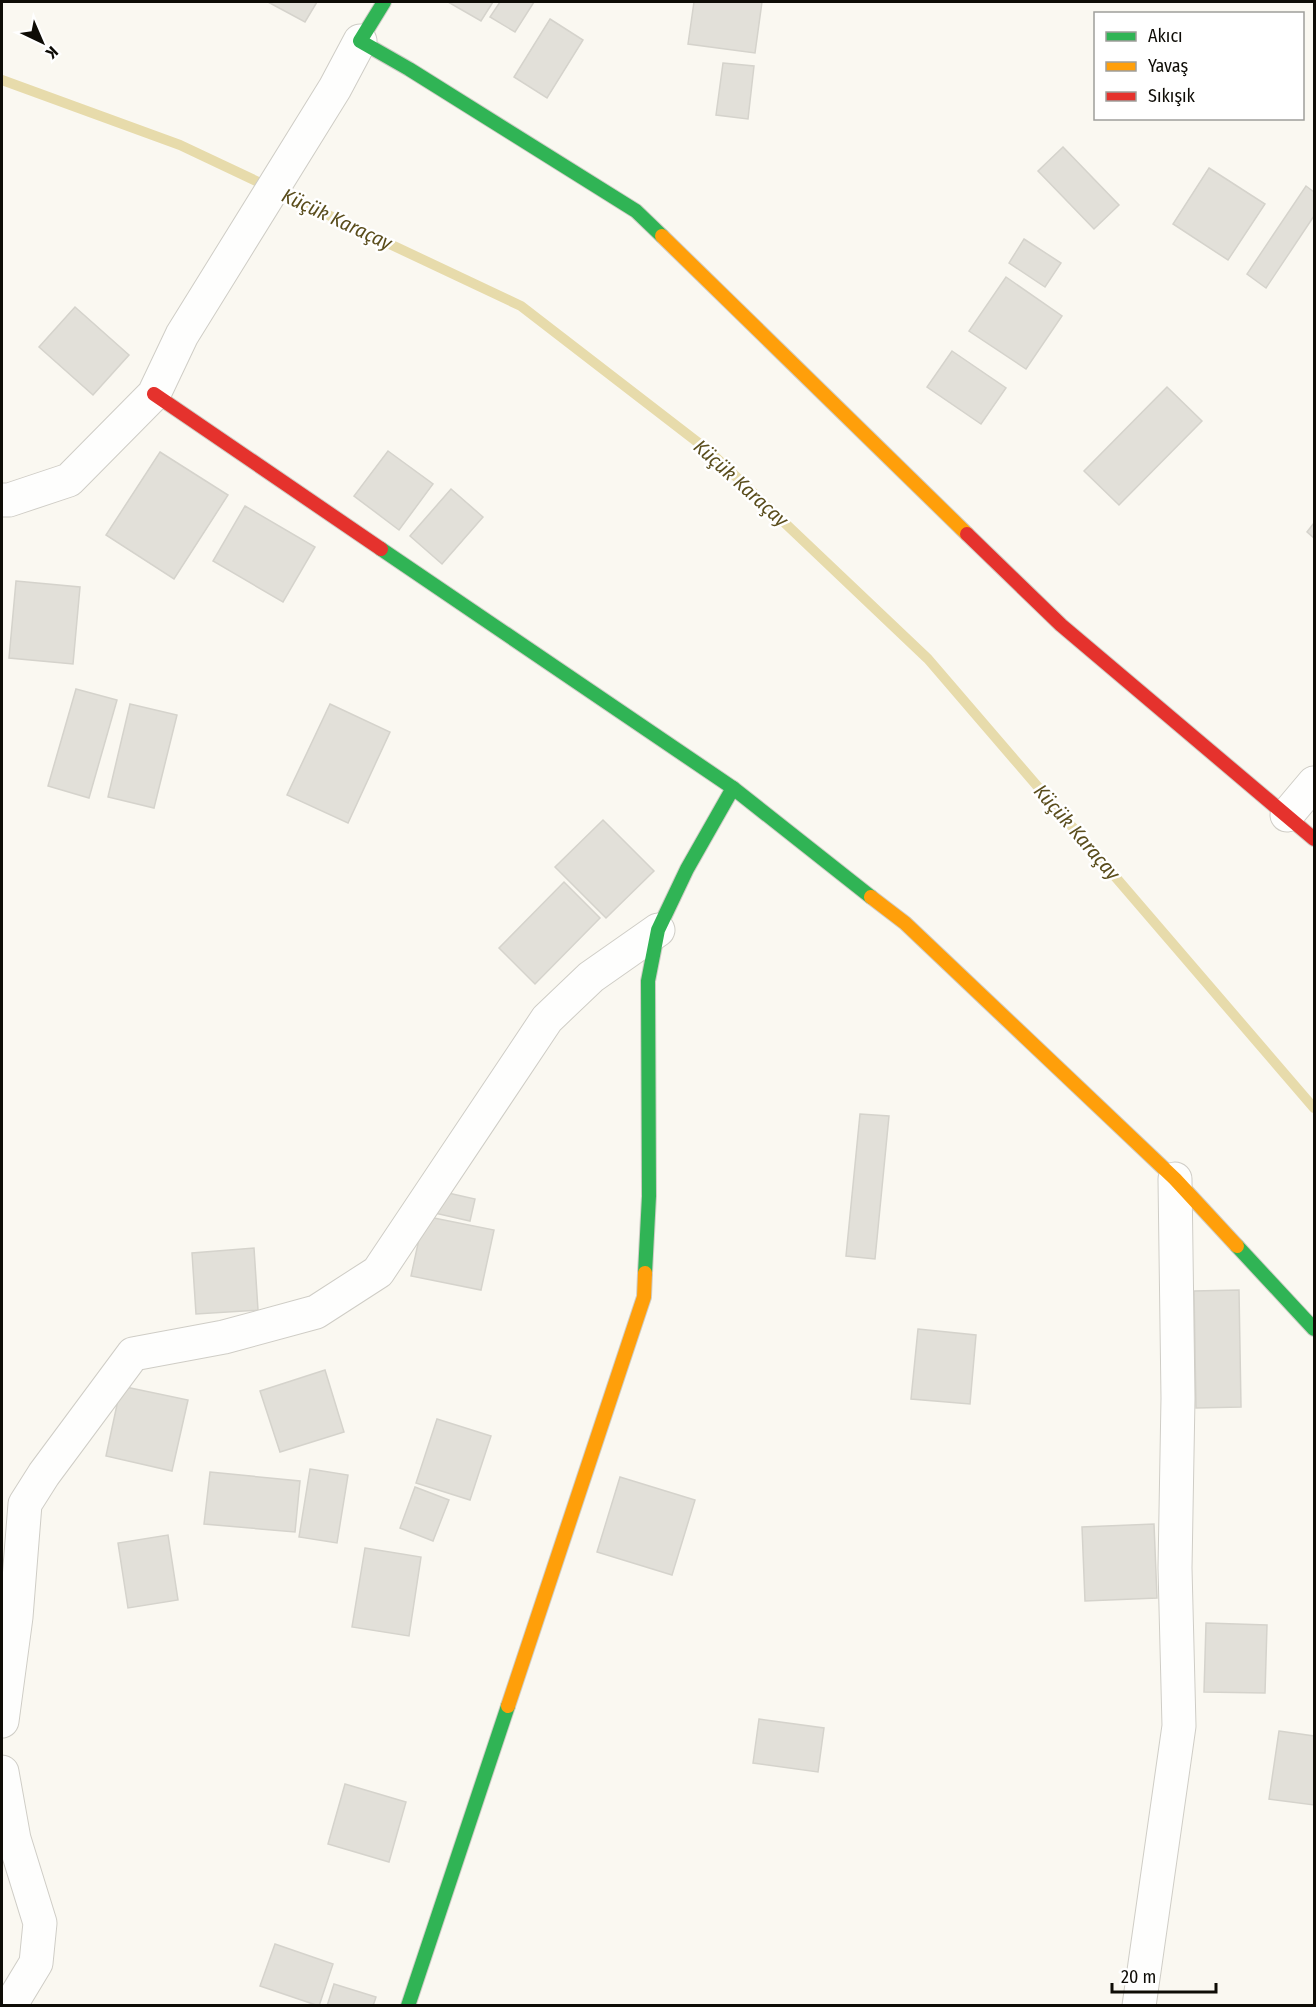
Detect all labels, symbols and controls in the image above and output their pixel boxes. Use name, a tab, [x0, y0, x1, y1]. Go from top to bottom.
north arrow	[12, 12, 72, 72]
legend	[1094, 12, 1304, 120]
text: Akıcı	[1148, 25, 1183, 47]
text: K	[42, 42, 62, 63]
text: Yavaş	[1148, 55, 1189, 77]
text: Sıkışık	[1148, 85, 1196, 107]
water label: Küçük Karaçay	[278, 183, 397, 255]
water label: Küçük Karaçay	[689, 434, 794, 532]
water label: Küçük Karaçay	[1029, 779, 1126, 886]
scale bar	[1112, 1956, 1216, 1994]
text: 20 m	[1121, 1966, 1156, 1988]

